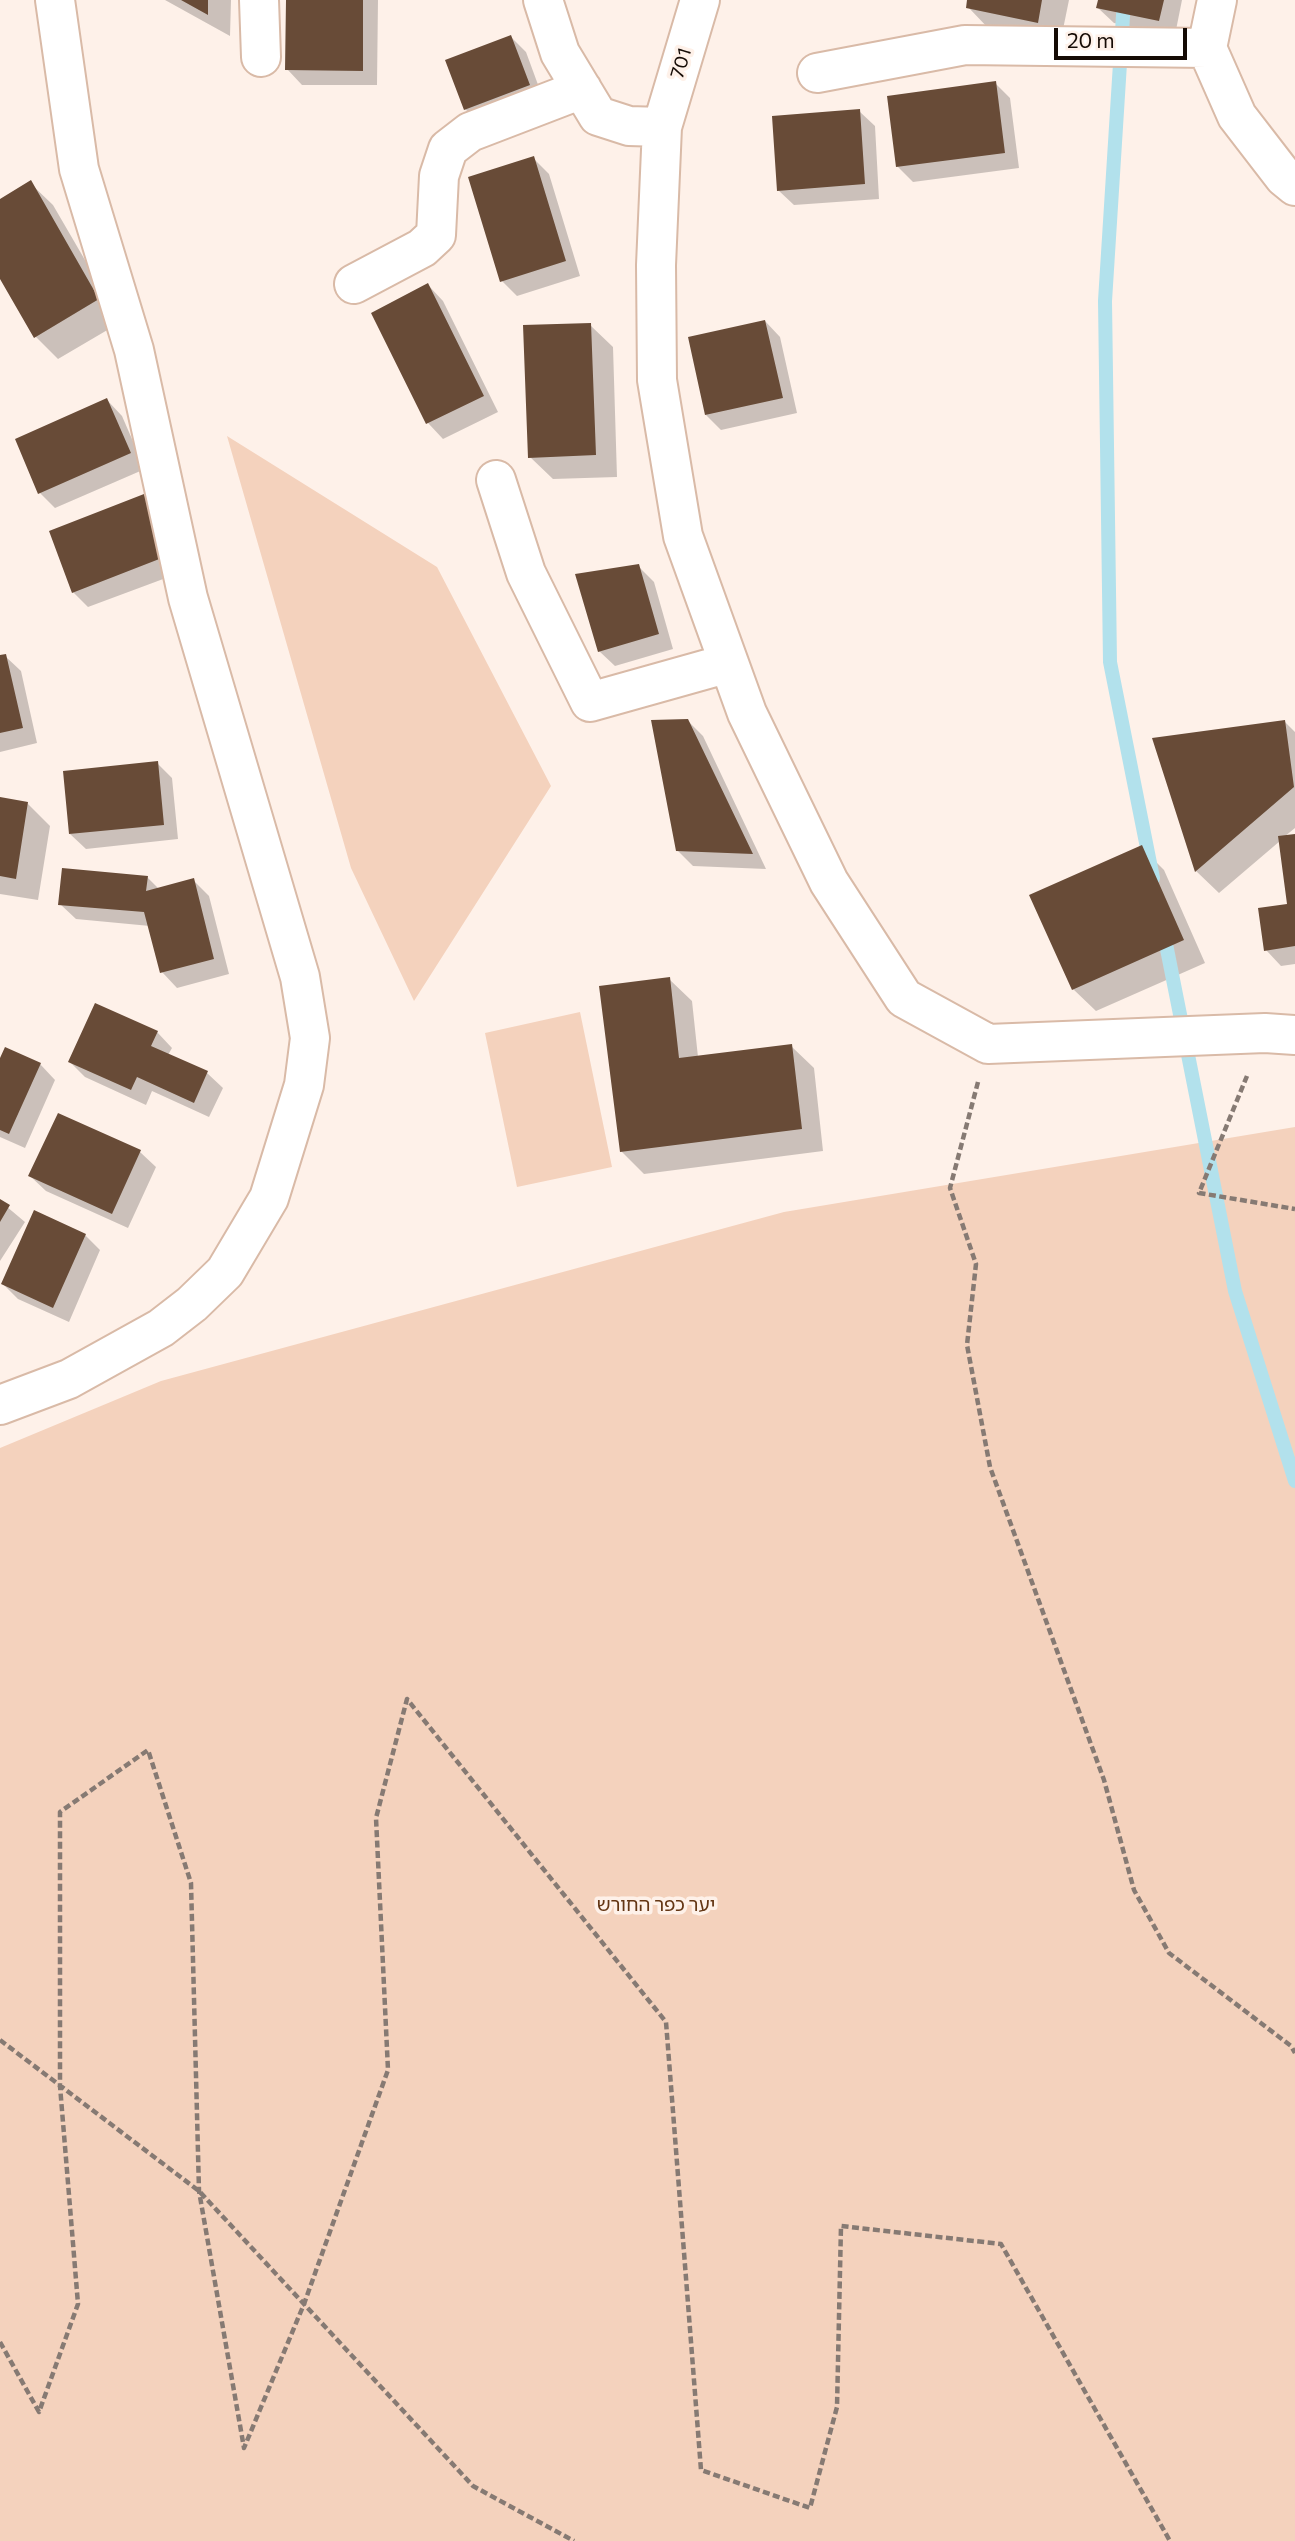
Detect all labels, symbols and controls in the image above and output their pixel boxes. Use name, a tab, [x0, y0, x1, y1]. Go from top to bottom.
scale bar	[1057, 14, 1190, 58]
text: 20 m	[1067, 27, 1115, 52]
street label: 701	[666, 45, 696, 81]
park label: יער כפר החורש	[597, 1894, 715, 1916]

